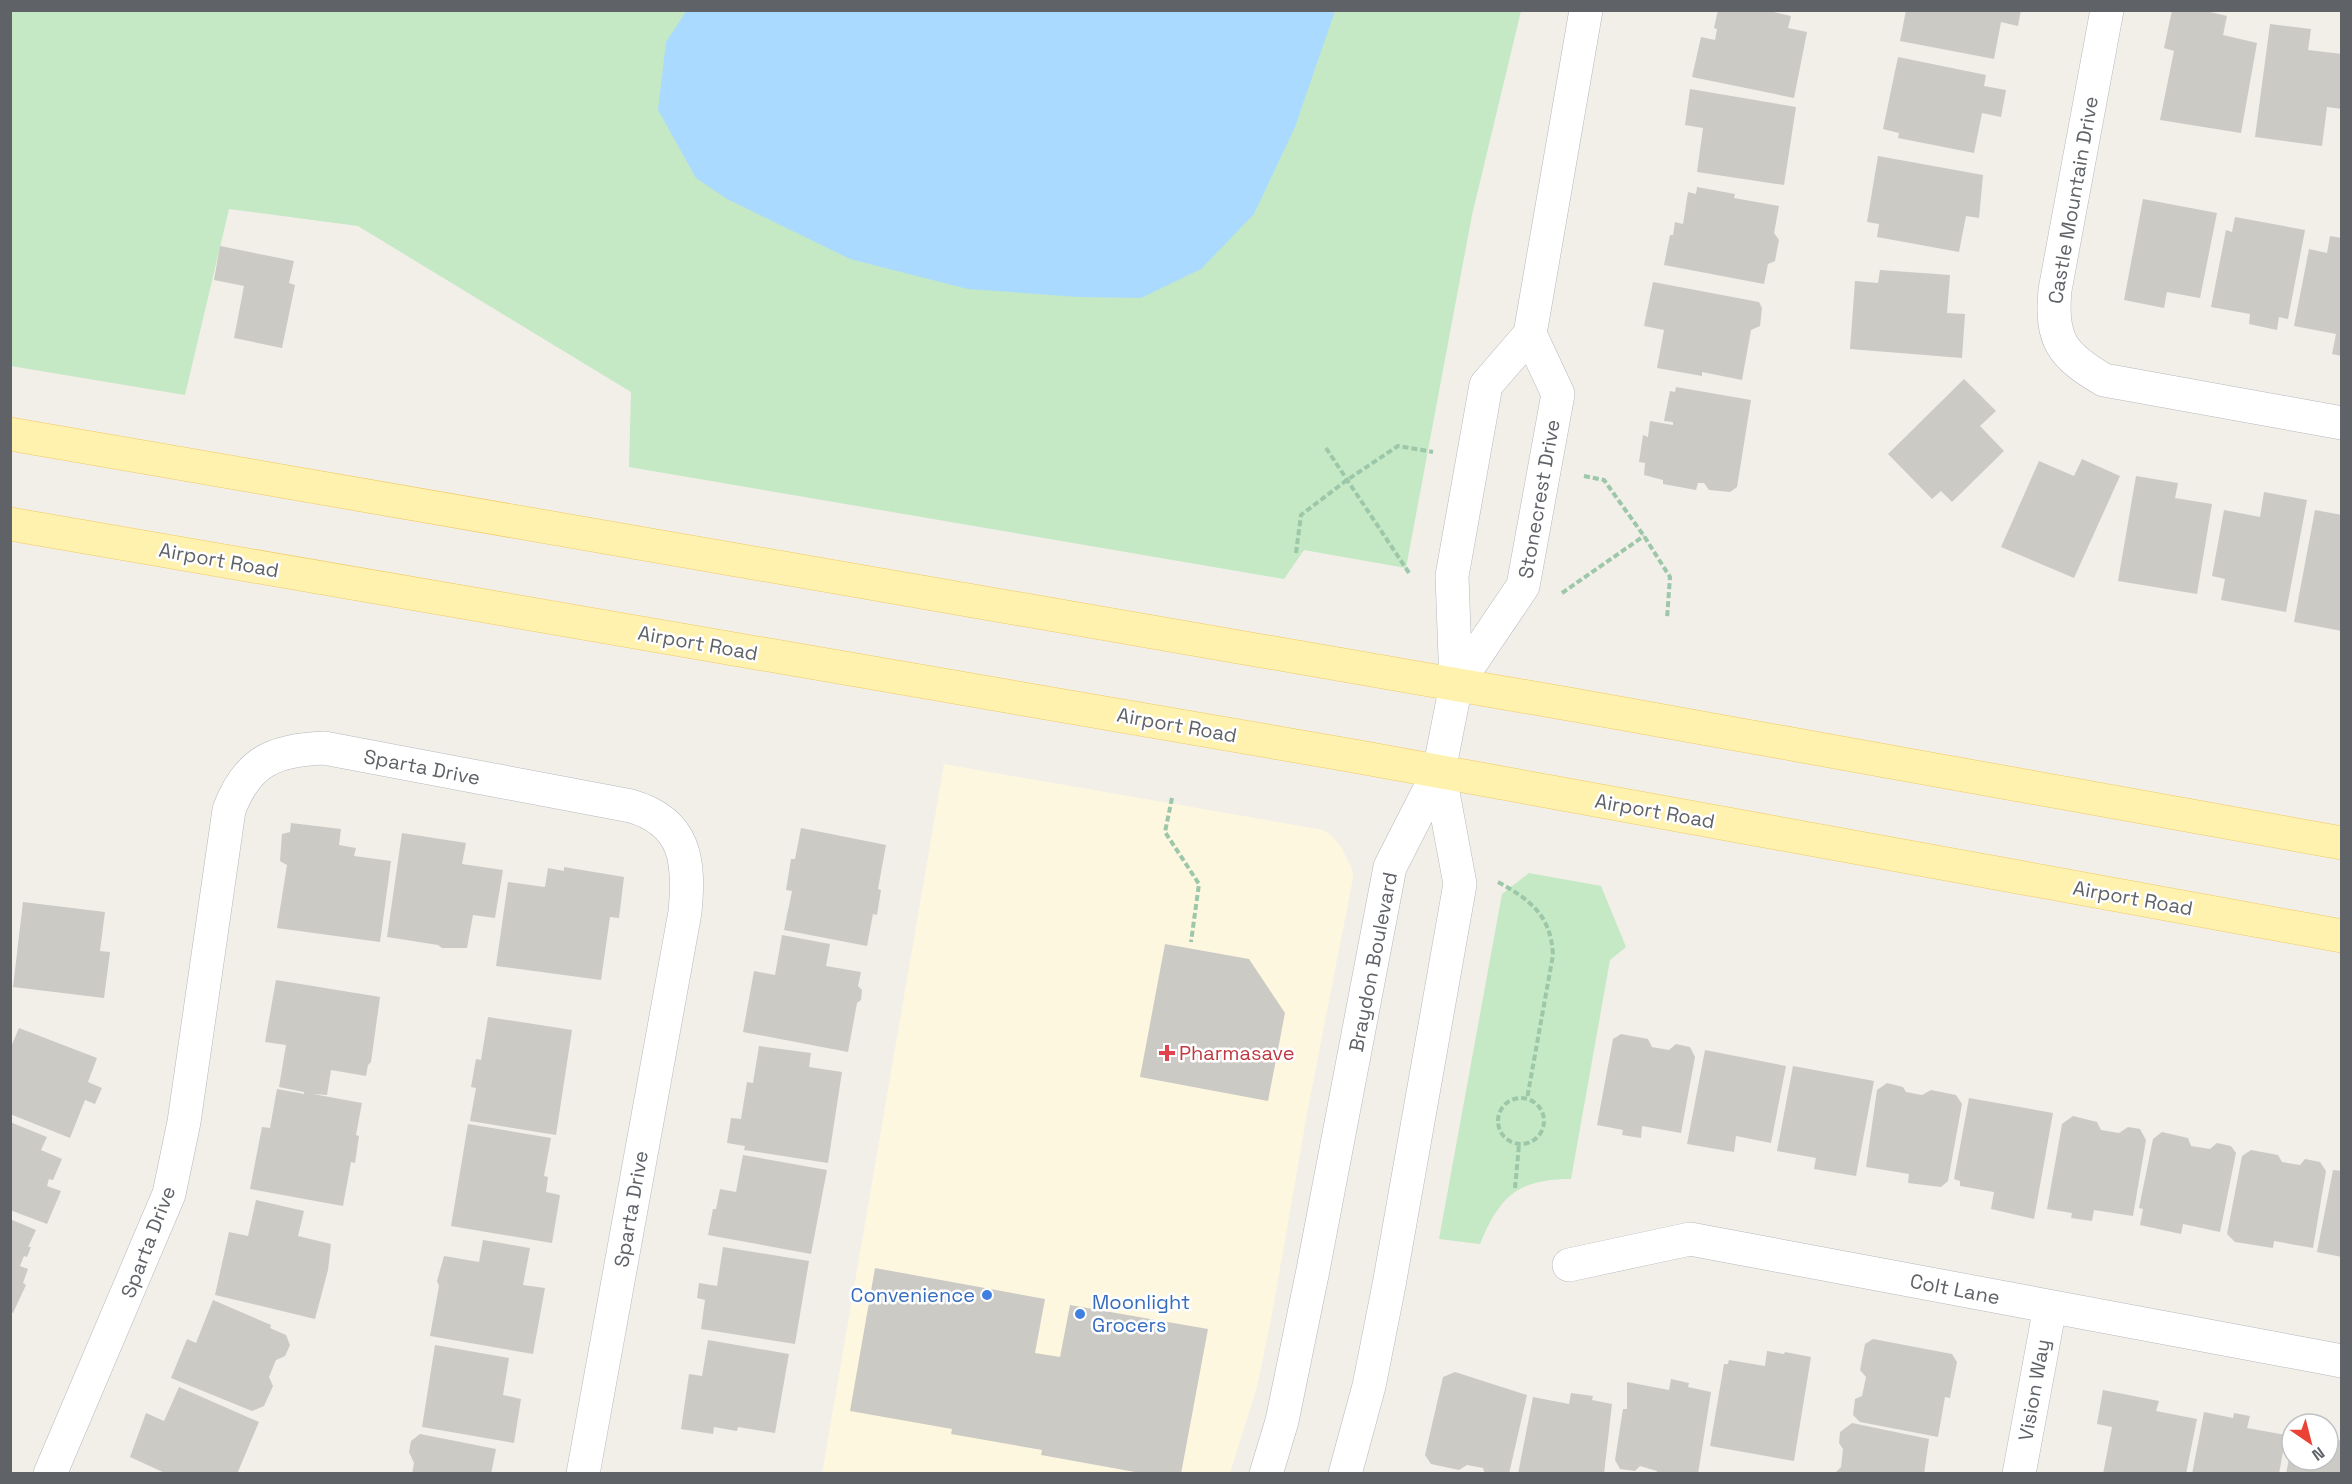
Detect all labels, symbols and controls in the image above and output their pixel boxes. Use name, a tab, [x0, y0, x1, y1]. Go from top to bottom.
street label: Castle Mountain Drive	[2042, 94, 2104, 306]
street label: Stonecrest Drive	[1512, 417, 1566, 581]
street label: Airport Road	[157, 537, 281, 583]
street label: Airport Road	[636, 620, 760, 666]
street label: Airport Road	[1115, 702, 1239, 748]
street label: Sparta Drive	[362, 743, 482, 791]
street label: Airport Road	[1593, 788, 1717, 834]
street label: Braydon Boulevard	[1343, 870, 1403, 1054]
street label: Airport Road	[2071, 875, 2195, 921]
place label: Pharmasave	[1179, 1040, 1295, 1066]
marker: Pharmasave	[1160, 1046, 1174, 1060]
street label: Sparta Drive	[608, 1149, 654, 1269]
street label: Sparta Drive	[115, 1182, 181, 1302]
street label: Colt Lane	[1908, 1268, 2002, 1310]
place label: Convenience	[851, 1282, 975, 1308]
marker: Convenience	[980, 1288, 994, 1302]
place label: Moonlight Grocers	[1092, 1289, 1190, 1338]
marker: Moonlight Grocers	[1073, 1307, 1087, 1321]
street label: Vision Way	[2012, 1337, 2056, 1443]
north arrow	[2280, 1412, 2340, 1472]
text: N	[2308, 1442, 2329, 1466]

